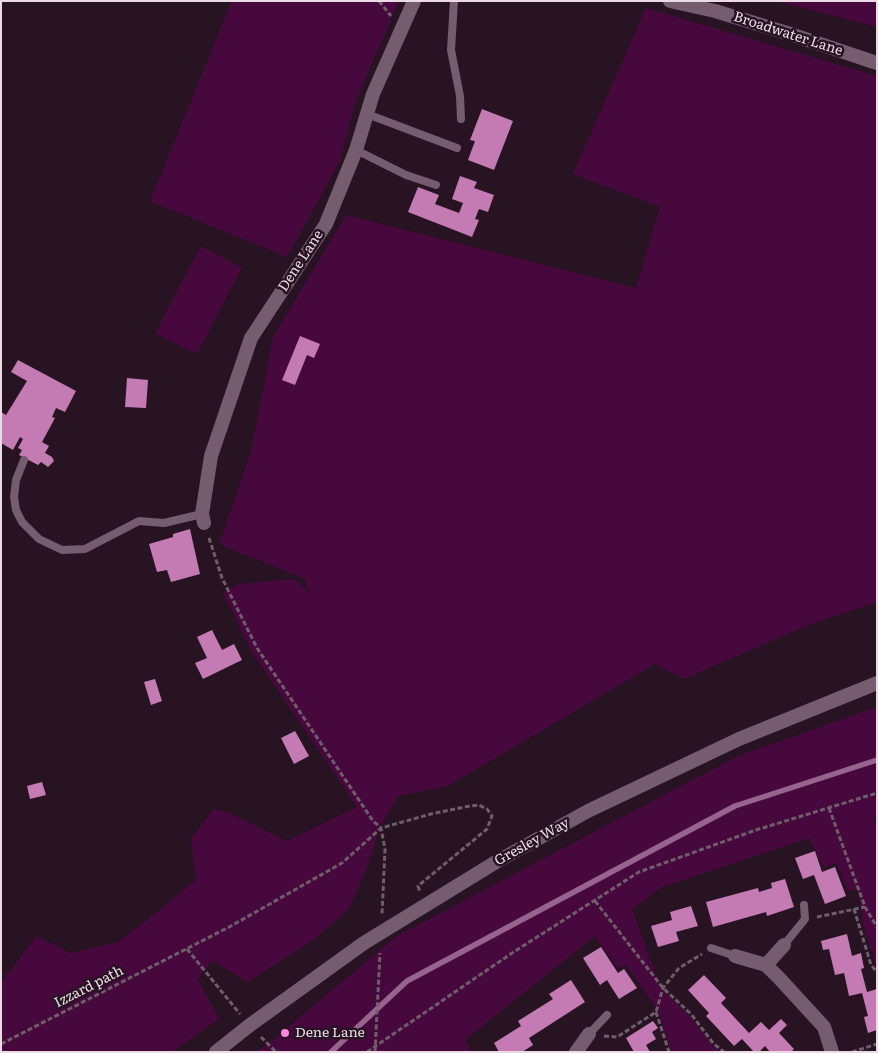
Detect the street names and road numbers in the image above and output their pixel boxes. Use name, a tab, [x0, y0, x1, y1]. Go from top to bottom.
street label: Broadwater Lane	[731, 8, 845, 60]
street label: Dene Lane	[275, 227, 327, 295]
street label: Gresley Way	[492, 815, 572, 869]
street label: Izzard path	[52, 962, 126, 1012]

